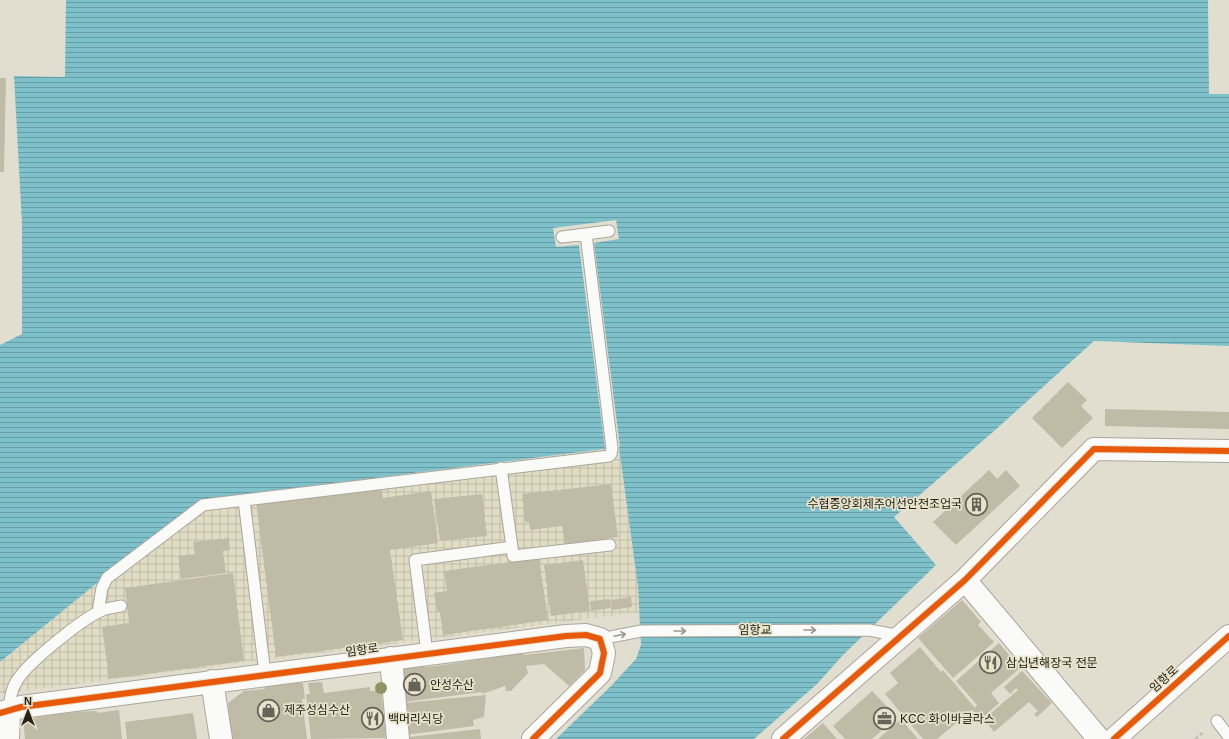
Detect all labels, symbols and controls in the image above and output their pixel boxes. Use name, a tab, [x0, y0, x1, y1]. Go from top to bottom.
building icon: 수협중앙회제주어선안전조업국	[964, 491, 990, 517]
place label: 수협중앙회제주어선안전조업국	[807, 497, 962, 511]
street label: 임항교	[738, 623, 772, 637]
one-way arrow	[803, 626, 816, 634]
one-way arrow	[673, 627, 686, 635]
one-way arrow	[614, 631, 627, 639]
street label: 임항로	[345, 641, 379, 659]
restaurant icon: 삼십년해장국 전문	[977, 650, 1003, 676]
place label: 삼십년해장국 전문	[1006, 656, 1098, 670]
street label: 임항로	[1147, 663, 1181, 695]
shop icon: 안성수산	[401, 672, 427, 698]
place label: 안성수산	[430, 678, 474, 692]
north arrow	[8, 691, 48, 731]
text: N	[24, 695, 32, 707]
shop icon: 제주성심수산	[255, 697, 281, 723]
place label: 제주성심수산	[284, 703, 350, 717]
restaurant icon: 백머리식당	[359, 706, 385, 732]
office icon: KCC 화이바글라스	[872, 706, 898, 732]
place label: 백머리식당	[388, 712, 443, 726]
place label: KCC 화이바글라스	[900, 712, 995, 726]

